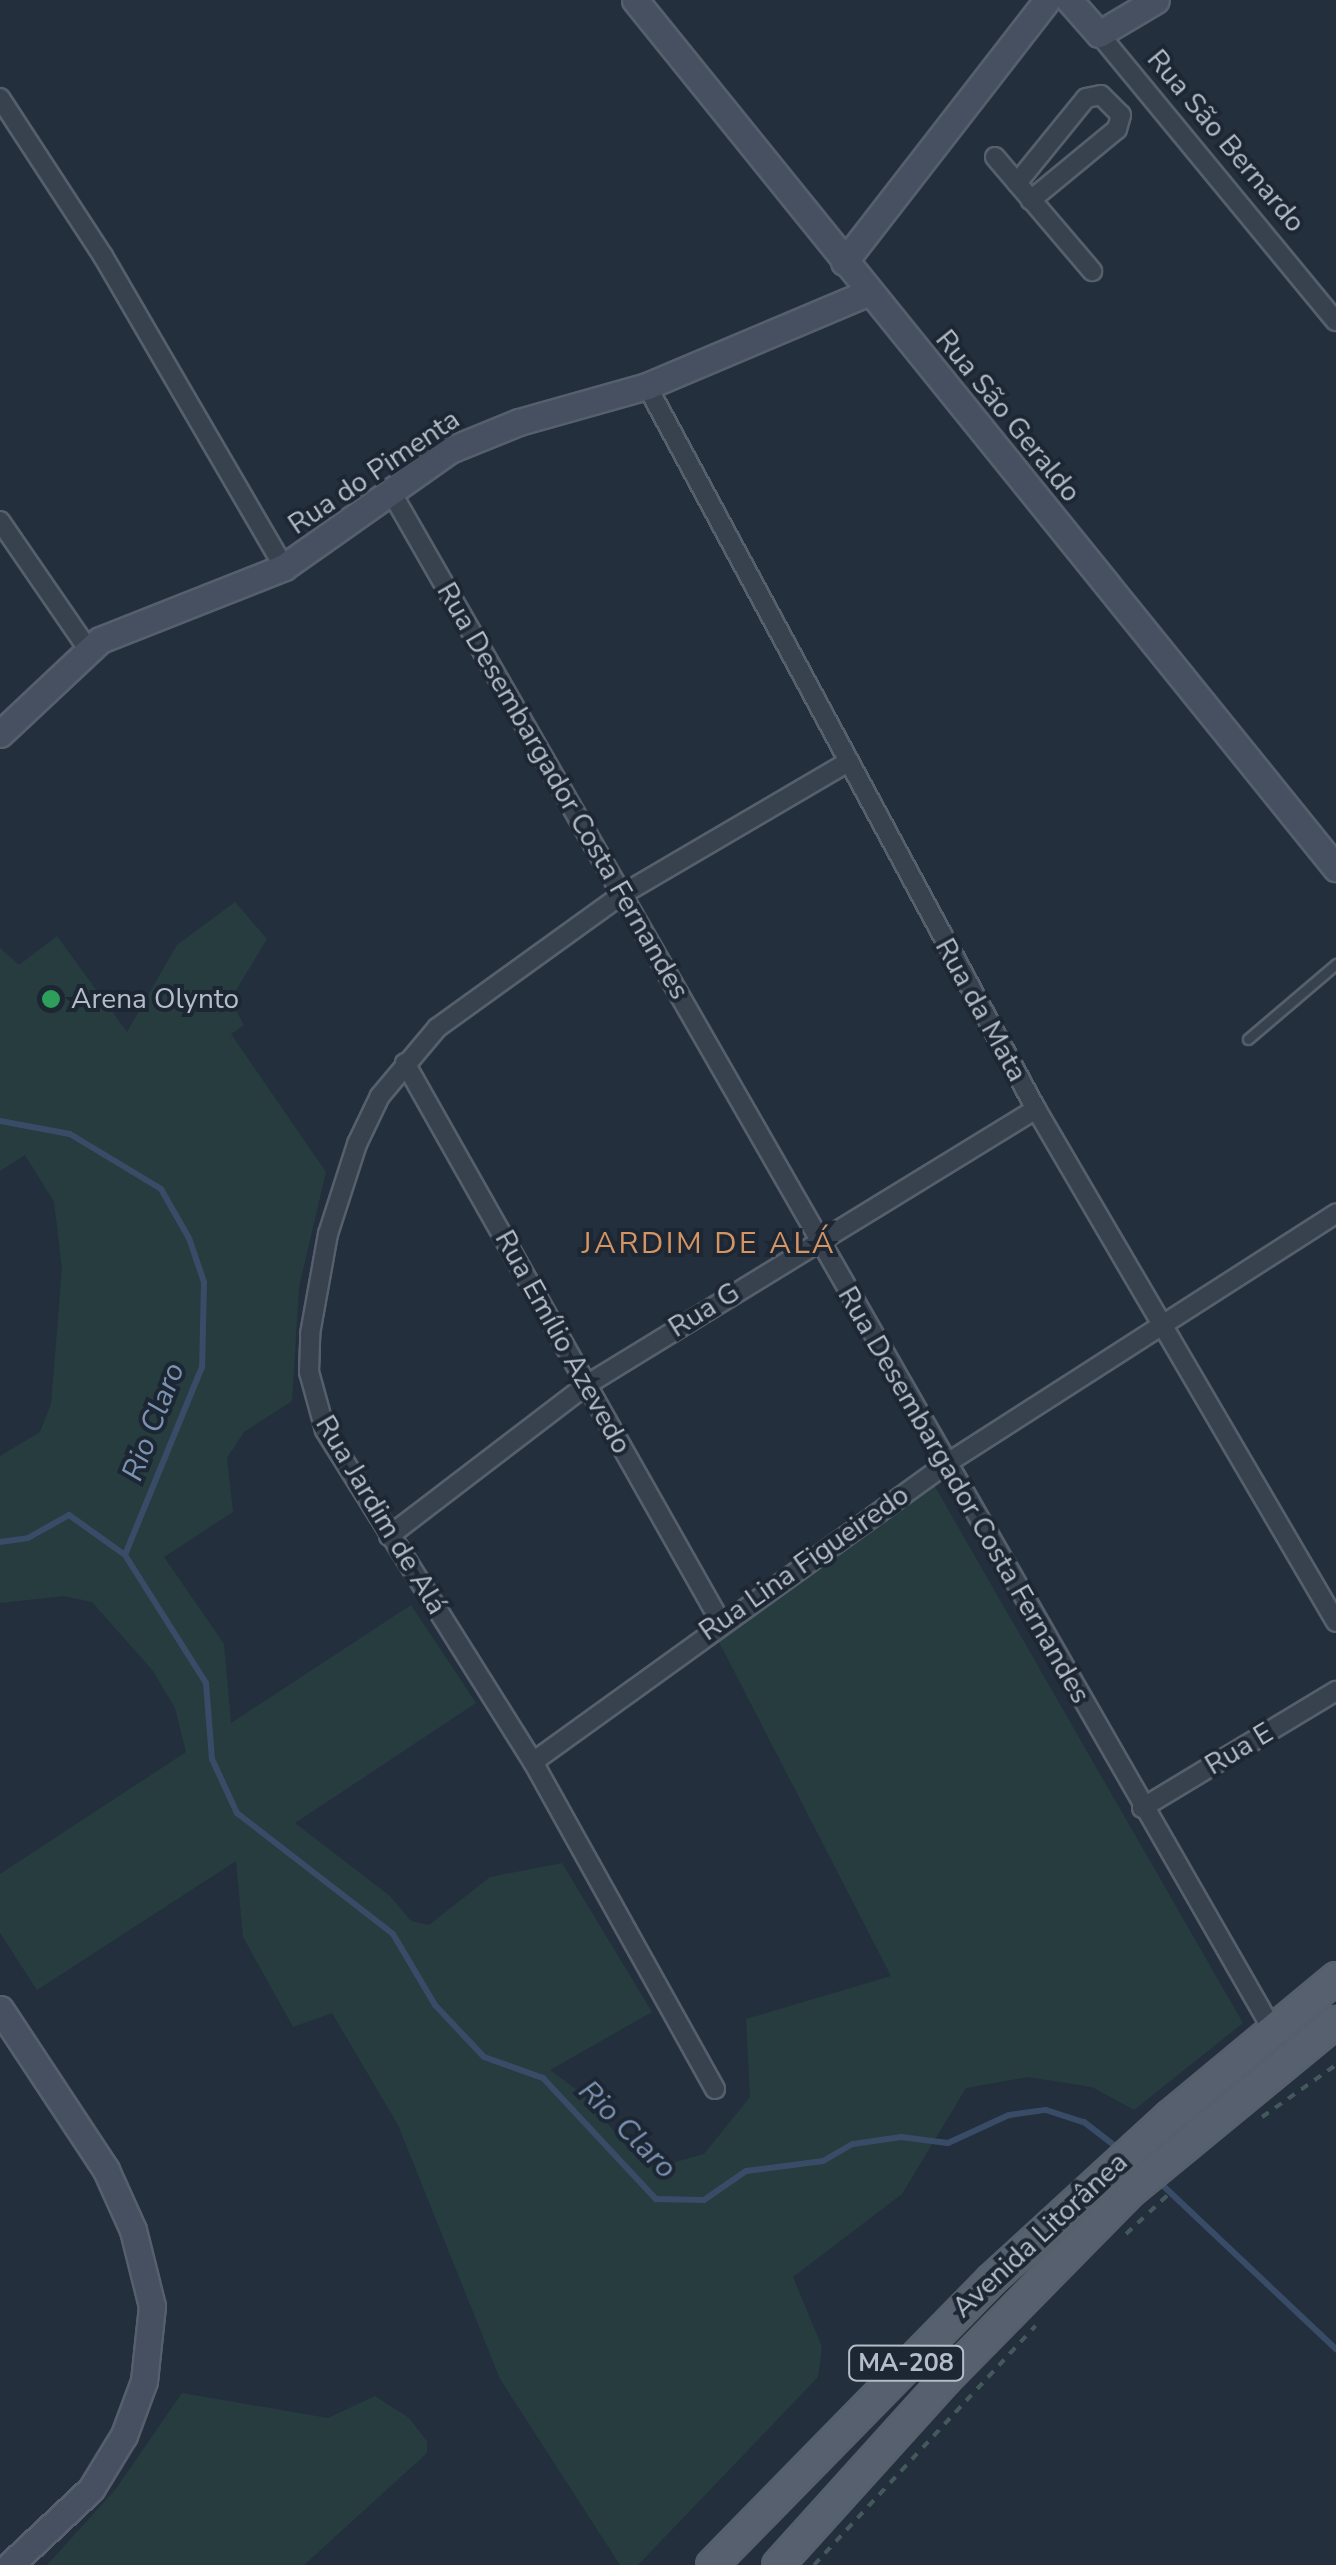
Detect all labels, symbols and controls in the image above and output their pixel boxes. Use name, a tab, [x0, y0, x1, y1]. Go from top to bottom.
street label: Rua São Bernardo	[1140, 43, 1312, 239]
street label: Rua São Geraldo	[928, 323, 1088, 509]
street label: Rua do Pimenta	[282, 402, 466, 542]
street label: Rua Desembargador Costa Fernandes	[430, 577, 696, 1005]
street label: Rua da Mata	[928, 933, 1034, 1087]
place label: Arena Olynto	[71, 982, 239, 1016]
marker: Arena Olynto	[40, 988, 62, 1010]
street label: Rua Emílio Azevedo	[488, 1225, 638, 1459]
district label: JARDIM DE ALÁ	[582, 1226, 836, 1262]
street label: Rua G	[663, 1275, 745, 1345]
street label: Rua Desembargador Costa Fernandes	[831, 1281, 1097, 1709]
water label: Rio Claro	[115, 1358, 193, 1486]
street label: Rua Jardim de Alá	[308, 1409, 454, 1621]
street label: Rua Lina Figueiredo	[693, 1478, 915, 1648]
street label: Rua E	[1199, 1716, 1279, 1782]
water label: Rio Claro	[571, 2074, 683, 2186]
street label: Avenida Litorânea	[946, 2145, 1134, 2325]
road number: MA-208	[846, 2343, 966, 2383]

